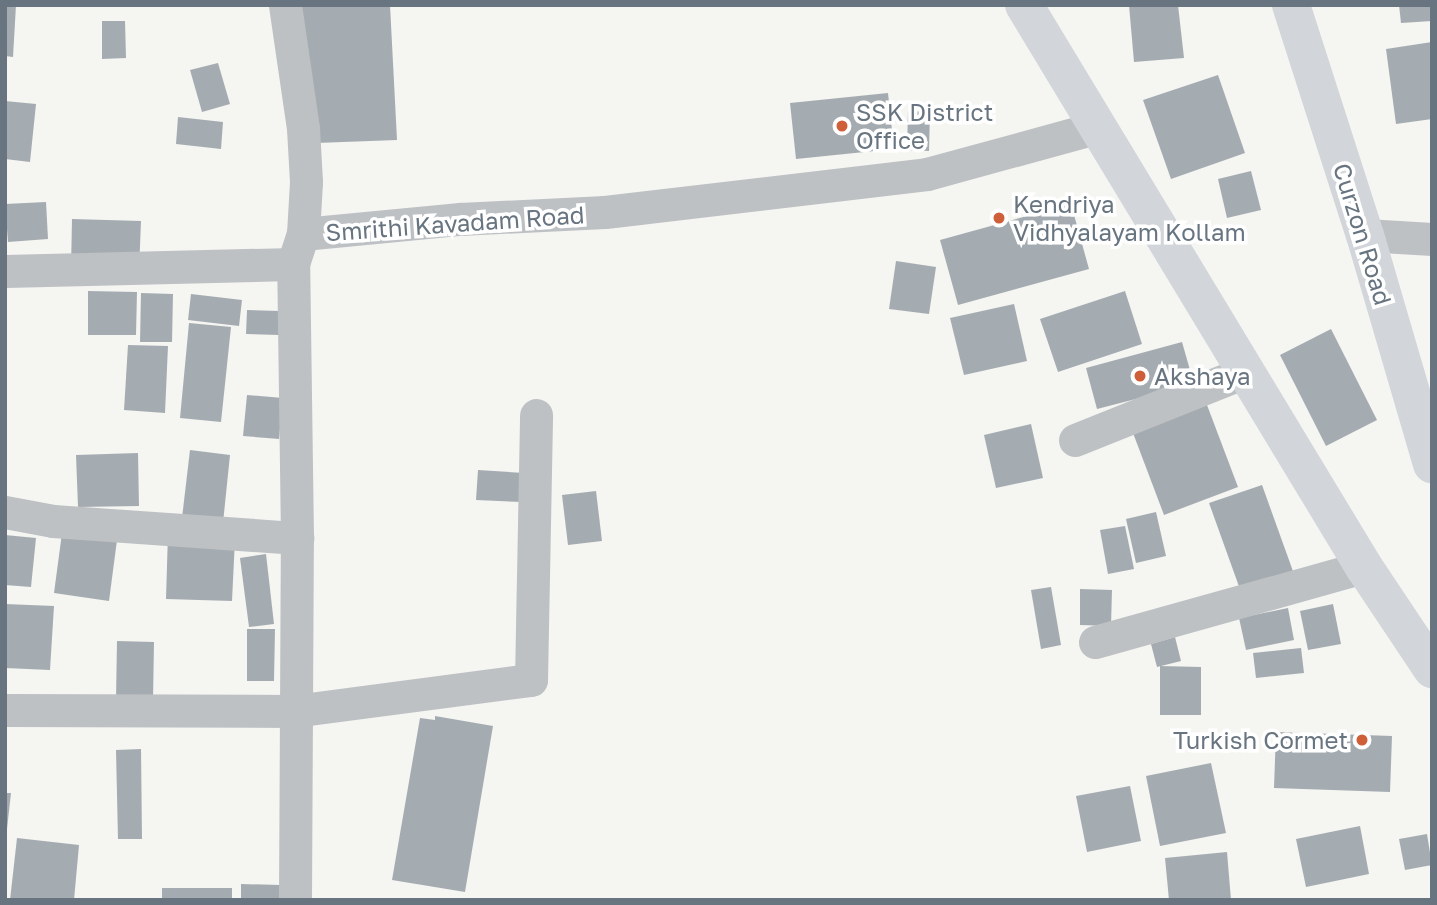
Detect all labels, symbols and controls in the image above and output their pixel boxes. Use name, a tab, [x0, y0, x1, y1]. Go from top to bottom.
place label: SSK District Office	[856, 98, 993, 154]
marker: SSK District Office	[834, 118, 850, 134]
street label: Curzon Road	[1328, 160, 1398, 308]
place label: Kendriya Vidhyalayam Kollam	[1013, 190, 1246, 246]
street label: Smrithi Kavadam Road	[325, 200, 585, 246]
marker: Kendriya Vidhyalayam Kollam	[991, 210, 1007, 226]
place label: Akshaya	[1154, 362, 1250, 390]
marker: Akshaya	[1132, 368, 1148, 384]
place label: Turkish Cormet	[1173, 726, 1348, 754]
marker: Turkish Cormet	[1354, 732, 1370, 748]

